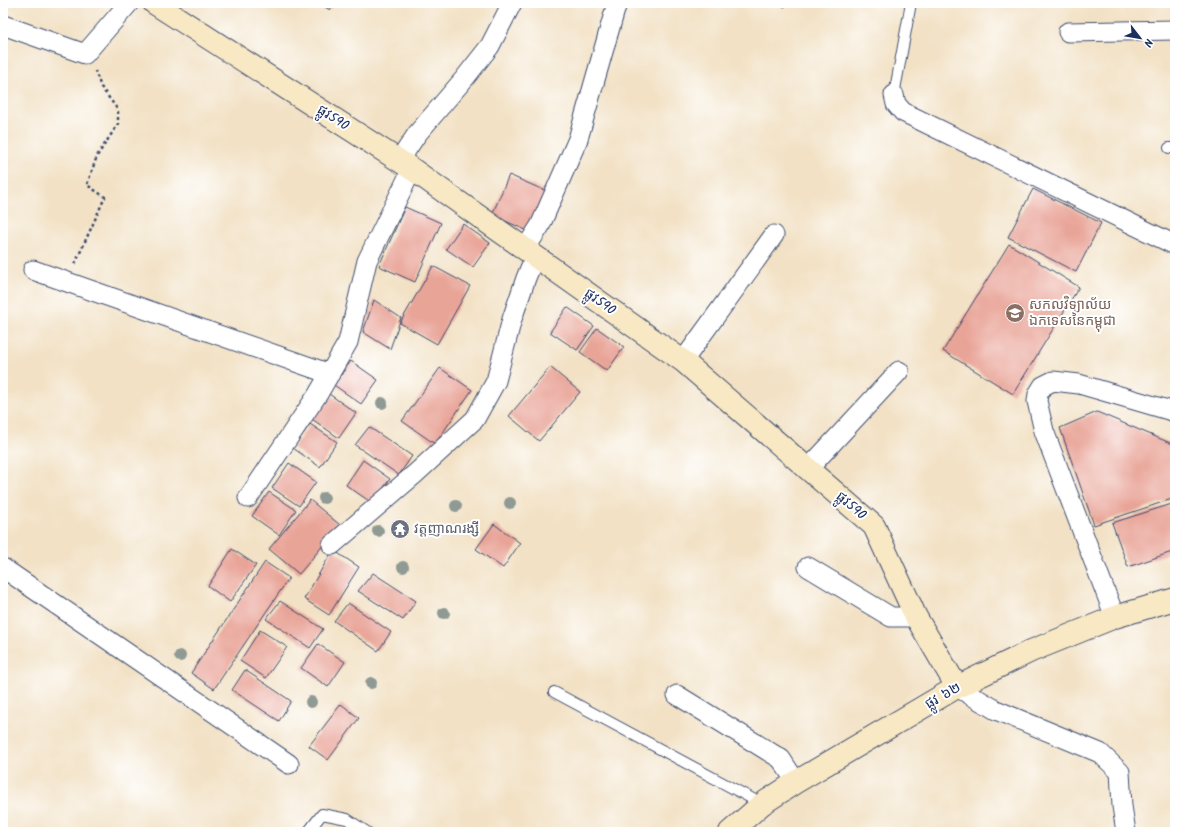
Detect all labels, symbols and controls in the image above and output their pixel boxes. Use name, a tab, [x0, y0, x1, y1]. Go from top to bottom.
north arrow	[1120, 18, 1160, 58]
text: N	[1138, 35, 1157, 50]
street label: ផ្លូវ590	[312, 99, 354, 137]
street label: ផ្លូវ590	[579, 283, 621, 321]
place label: សកលវិទ្យាល័យ ឯកទេសនៃកម្ពុជា	[1029, 294, 1116, 332]
school or university icon: សកលវិទ្យាល័យ ឯកទេសនៃកម្ពុជា	[1004, 302, 1026, 324]
street label: ផ្លូវ590	[831, 486, 871, 526]
temple icon: វត្តញាណរង្សី	[389, 518, 411, 540]
place label: វត្តញាណរង្សី	[414, 518, 479, 540]
street label: ផ្លូវ ៦២	[921, 677, 965, 715]

